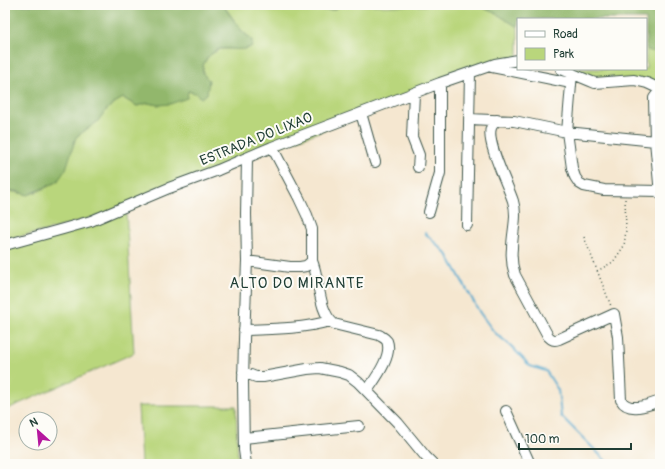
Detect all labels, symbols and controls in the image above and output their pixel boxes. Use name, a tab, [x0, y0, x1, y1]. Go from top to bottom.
legend	[517, 18, 647, 70]
text: Road	[553, 27, 578, 42]
text: Park	[553, 47, 574, 62]
street label: ESTRADA DO LIXAO	[197, 109, 315, 169]
district label: ALTO DO MIRANTE	[229, 274, 365, 293]
north arrow	[18, 411, 58, 451]
text: N	[27, 415, 40, 430]
scale bar	[519, 425, 631, 451]
text: 100 m	[525, 432, 560, 447]

